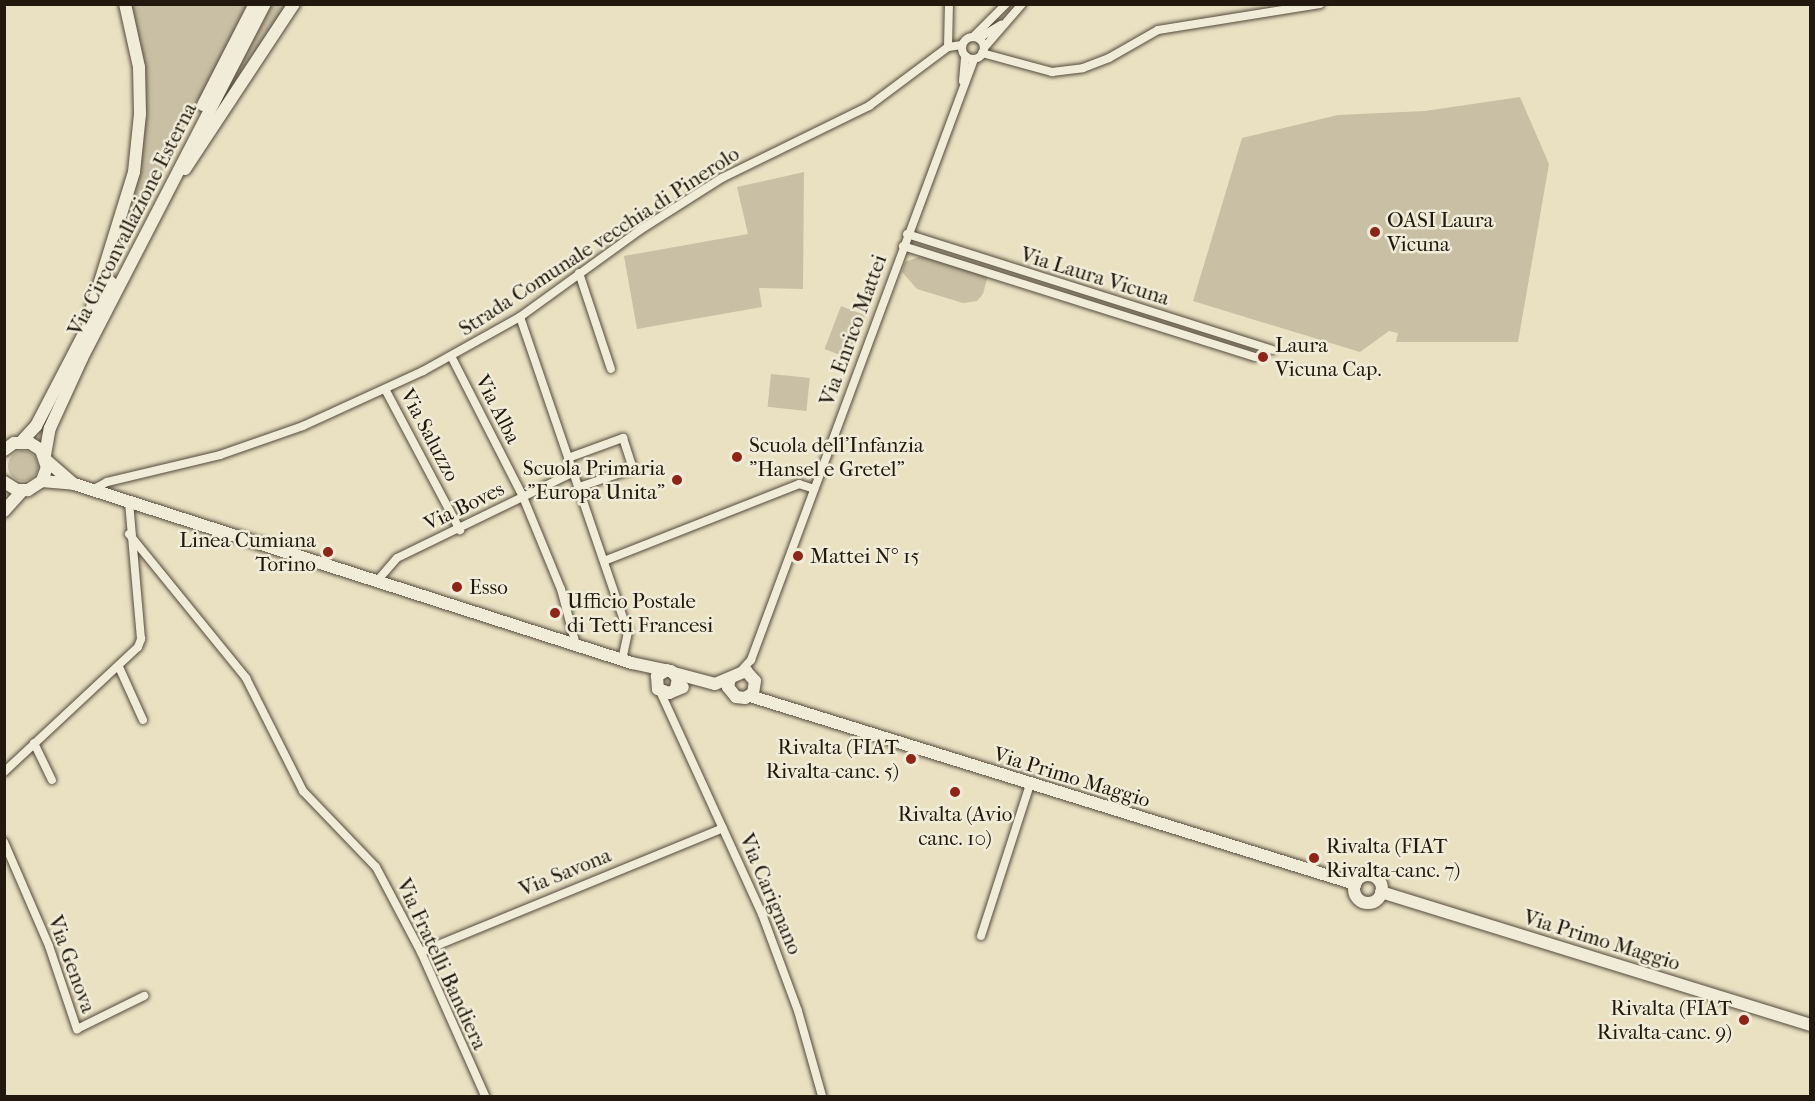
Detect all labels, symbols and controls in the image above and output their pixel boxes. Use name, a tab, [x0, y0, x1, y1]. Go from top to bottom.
street label: Via Circonvallazione Esterna	[62, 98, 202, 340]
street label: Strada Comunale vecchia di Pinerolo	[454, 141, 744, 341]
place label: OASI Laura Vicuna	[1387, 207, 1493, 257]
marker: OASI Laura Vicuna	[1368, 225, 1382, 239]
street label: Via Laura Vicuna	[1018, 241, 1172, 311]
street label: Via Enrico Mattei	[814, 251, 892, 409]
place label: Laura Vicuna Cap.	[1275, 332, 1382, 382]
marker: Laura Vicuna Cap.	[1256, 350, 1270, 364]
street label: Via Alba	[470, 370, 526, 448]
street label: Via Saluzzo	[395, 384, 465, 486]
place label: Scuola dell'Infanzia "Hansel e Gretel"	[749, 432, 924, 482]
marker: Scuola dell'Infanzia "Hansel e Gretel"	[730, 450, 744, 464]
place label: Scuola Primaria "Europa Unita"	[523, 455, 665, 505]
marker: Scuola Primaria "Europa Unita"	[670, 473, 684, 487]
street label: Via Boves	[420, 476, 508, 536]
place label: Linea Cumiana Torino	[179, 527, 316, 577]
place label: Mattei N° 15	[810, 543, 920, 569]
marker: Linea Cumiana Torino	[321, 545, 335, 559]
marker: Mattei N° 15	[791, 549, 805, 563]
place label: Esso	[469, 574, 508, 600]
marker: Esso	[450, 580, 464, 594]
place label: Ufficio Postale di Tetti Francesi	[567, 588, 713, 638]
marker: Ufficio Postale di Tetti Francesi	[548, 606, 562, 620]
place label: Rivalta (FIAT Rivalta-canc. 5)	[766, 734, 899, 784]
street label: Via Primo Maggio	[991, 741, 1153, 813]
marker: Rivalta (FIAT Rivalta-canc. 5)	[904, 752, 918, 766]
marker: Rivalta (Avio canc. 10)	[948, 785, 962, 799]
place label: Rivalta (Avio canc. 10)	[898, 801, 1012, 851]
street label: Via Carignano	[734, 830, 808, 958]
place label: Rivalta (FIAT Rivalta-canc. 7)	[1326, 833, 1460, 883]
street label: Via Savona	[515, 842, 615, 902]
marker: Rivalta (FIAT Rivalta-canc. 7)	[1307, 851, 1321, 865]
street label: Via Fratelli Bandiera	[391, 874, 493, 1054]
street label: Via Primo Maggio	[1521, 904, 1683, 976]
street label: Via Genova	[43, 912, 101, 1016]
place label: Rivalta (FIAT Rivalta-canc. 9)	[1597, 995, 1732, 1045]
marker: Rivalta (FIAT Rivalta-canc. 9)	[1737, 1013, 1751, 1027]

